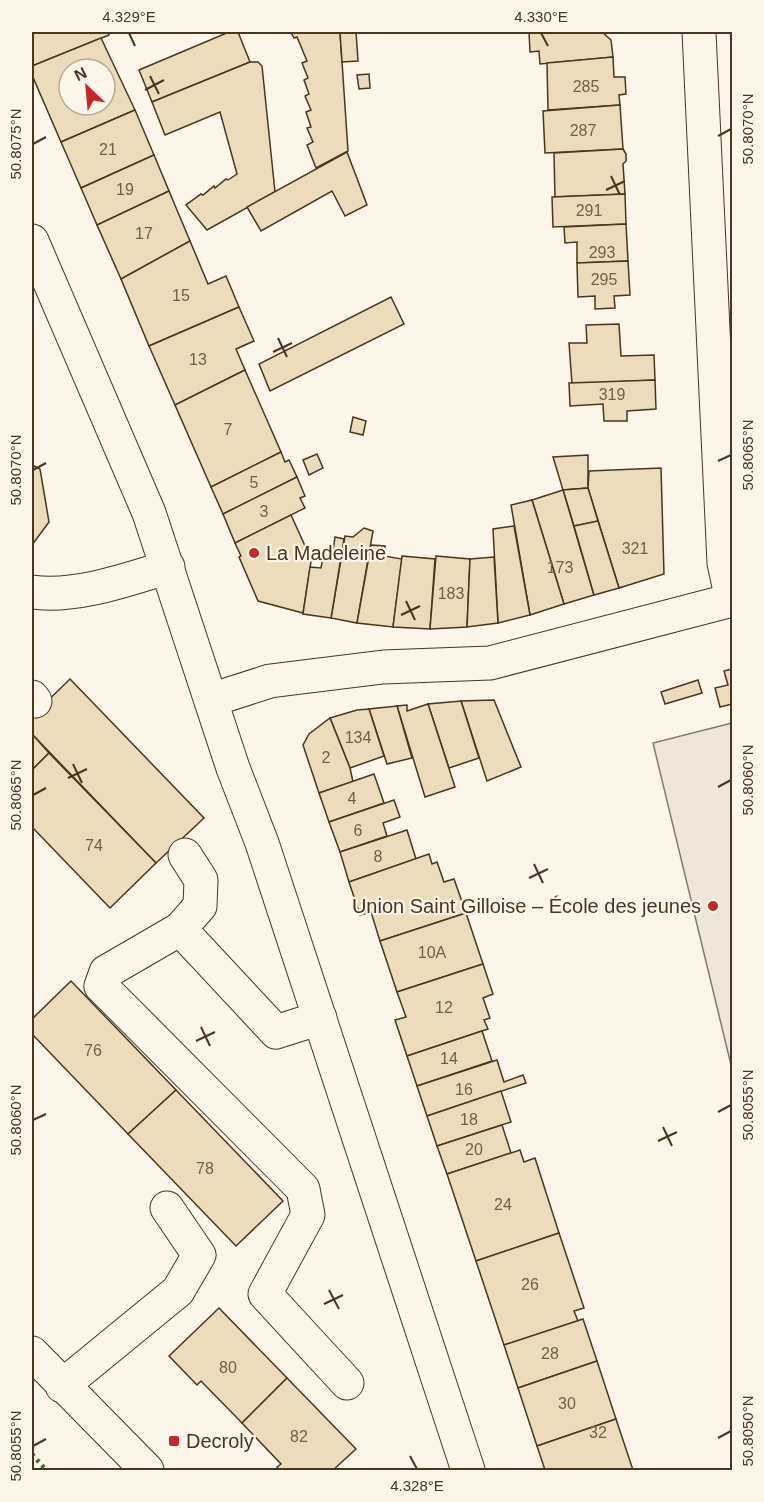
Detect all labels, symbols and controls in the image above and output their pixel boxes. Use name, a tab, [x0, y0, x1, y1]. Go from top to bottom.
text: 4.329°E	[102, 8, 156, 25]
text: 4.330°E	[514, 8, 568, 25]
north arrow	[57, 57, 117, 117]
text: N	[72, 64, 90, 84]
house number: 285	[573, 78, 599, 95]
text: 50.8070°N	[739, 93, 756, 165]
text: 50.8075°N	[7, 108, 24, 180]
house number: 287	[570, 122, 596, 139]
house number: 21	[99, 141, 117, 158]
house number: 19	[116, 181, 134, 198]
house number: 291	[576, 202, 602, 219]
house number: 17	[135, 225, 153, 242]
house number: 293	[589, 244, 615, 261]
house number: 295	[591, 271, 617, 288]
house number: 15	[172, 287, 190, 304]
house number: 13	[189, 351, 207, 368]
house number: 319	[599, 386, 625, 403]
text: 50.8065°N	[739, 419, 756, 491]
house number: 7	[224, 421, 233, 438]
text: 50.8070°N	[7, 434, 24, 506]
house number: 5	[250, 474, 259, 491]
house number: 3	[260, 503, 269, 520]
house number: 321	[622, 540, 648, 557]
place label: La Madeleine	[266, 542, 386, 564]
marker: La Madeleine	[247, 546, 261, 560]
house number: 173	[547, 559, 573, 576]
house number: 183	[438, 585, 464, 602]
house number: 134	[345, 729, 371, 746]
text: 50.8060°N	[739, 744, 756, 816]
house number: 2	[322, 749, 331, 766]
text: 50.8065°N	[7, 759, 24, 831]
house number: 4	[348, 790, 357, 807]
house number: 6	[354, 822, 363, 839]
house number: 74	[85, 837, 103, 854]
house number: 8	[374, 848, 383, 865]
place label: Union Saint Gilloise – École des jeunes	[352, 895, 701, 917]
marker: Union Saint Gilloise – École des jeunes	[706, 899, 720, 913]
house number: 10A	[418, 944, 447, 961]
house number: 12	[435, 999, 453, 1016]
house number: 76	[84, 1042, 102, 1059]
house number: 14	[440, 1050, 458, 1067]
text: 50.8055°N	[739, 1069, 756, 1141]
house number: 16	[455, 1081, 473, 1098]
text: 50.8060°N	[7, 1084, 24, 1156]
house number: 18	[460, 1111, 478, 1128]
house number: 20	[465, 1141, 483, 1158]
house number: 78	[196, 1160, 214, 1177]
house number: 24	[494, 1196, 512, 1213]
house number: 26	[521, 1276, 539, 1293]
house number: 28	[541, 1345, 559, 1362]
house number: 80	[219, 1359, 237, 1376]
house number: 30	[558, 1395, 576, 1412]
text: 50.8050°N	[739, 1395, 756, 1467]
text: 50.8055°N	[7, 1410, 24, 1482]
house number: 32	[589, 1424, 607, 1441]
house number: 82	[290, 1428, 308, 1445]
place label: Decroly	[186, 1430, 254, 1452]
marker: Decroly	[167, 1434, 181, 1448]
text: 4.328°E	[390, 1477, 444, 1494]

